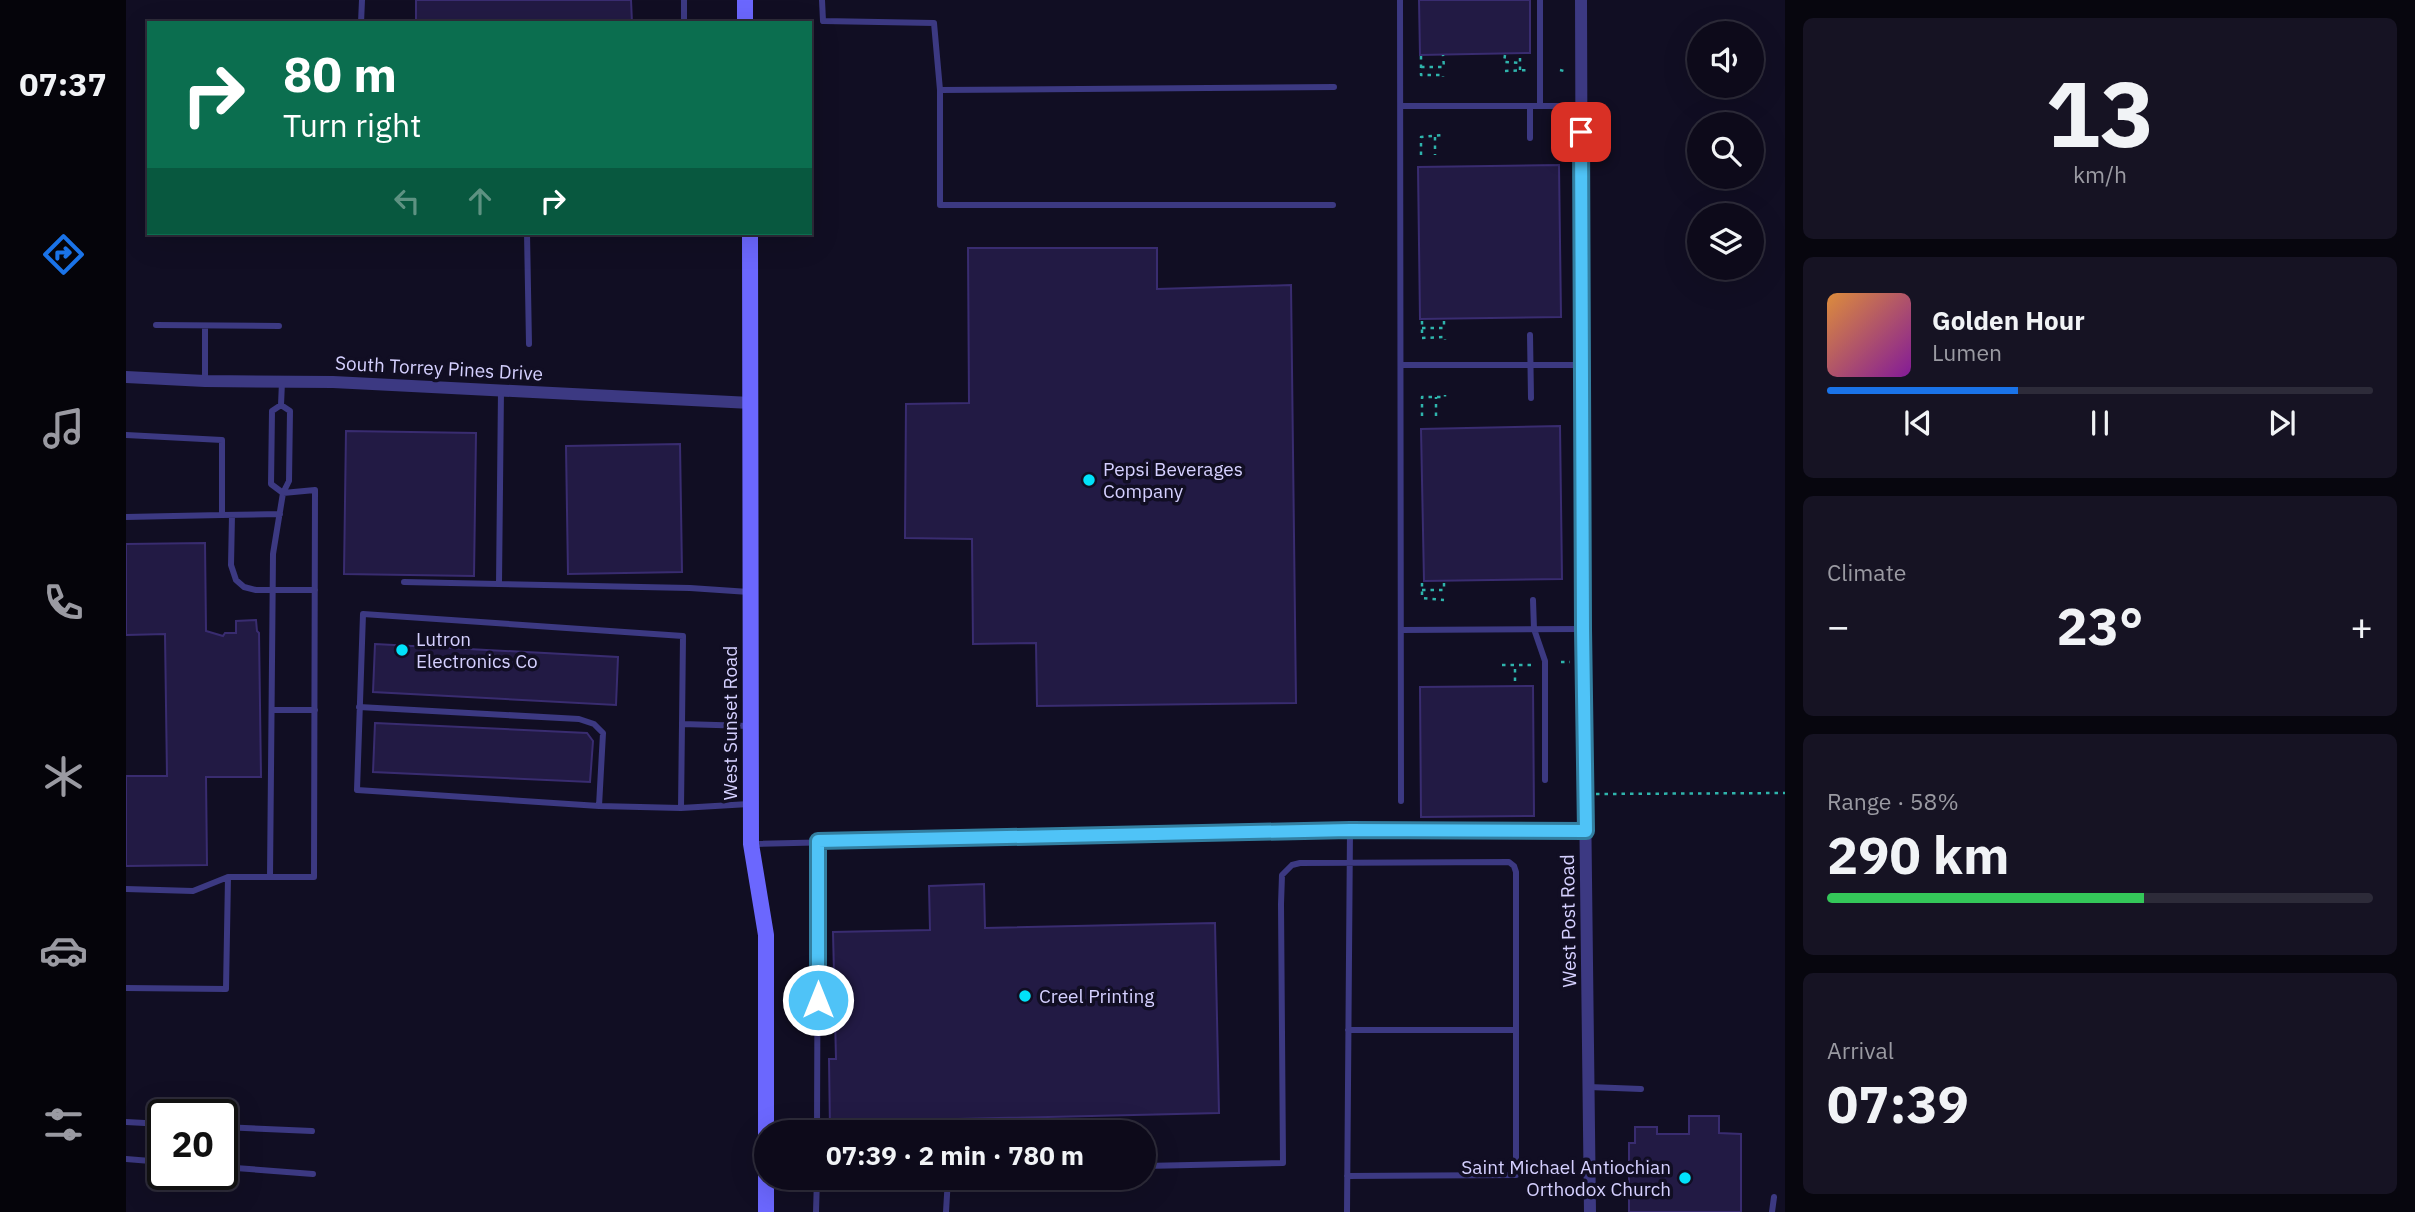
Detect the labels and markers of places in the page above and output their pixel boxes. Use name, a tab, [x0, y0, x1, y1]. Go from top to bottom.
pin	[1551, 102, 1611, 162]
place label: Pepsi Beverages Company	[1103, 457, 1243, 503]
marker: Pepsi Beverages Company	[1081, 472, 1097, 488]
place label: Lutron Electronics Co	[416, 627, 538, 673]
marker: Lutron Electronics Co	[394, 642, 410, 658]
place label: Creel Printing	[1039, 984, 1154, 1008]
marker: Creel Printing	[1017, 988, 1033, 1004]
place label: Saint Michael Antiochian Orthodox Church	[1461, 1155, 1671, 1201]
marker: Saint Michael Antiochian Orthodox Church	[1677, 1170, 1693, 1186]

